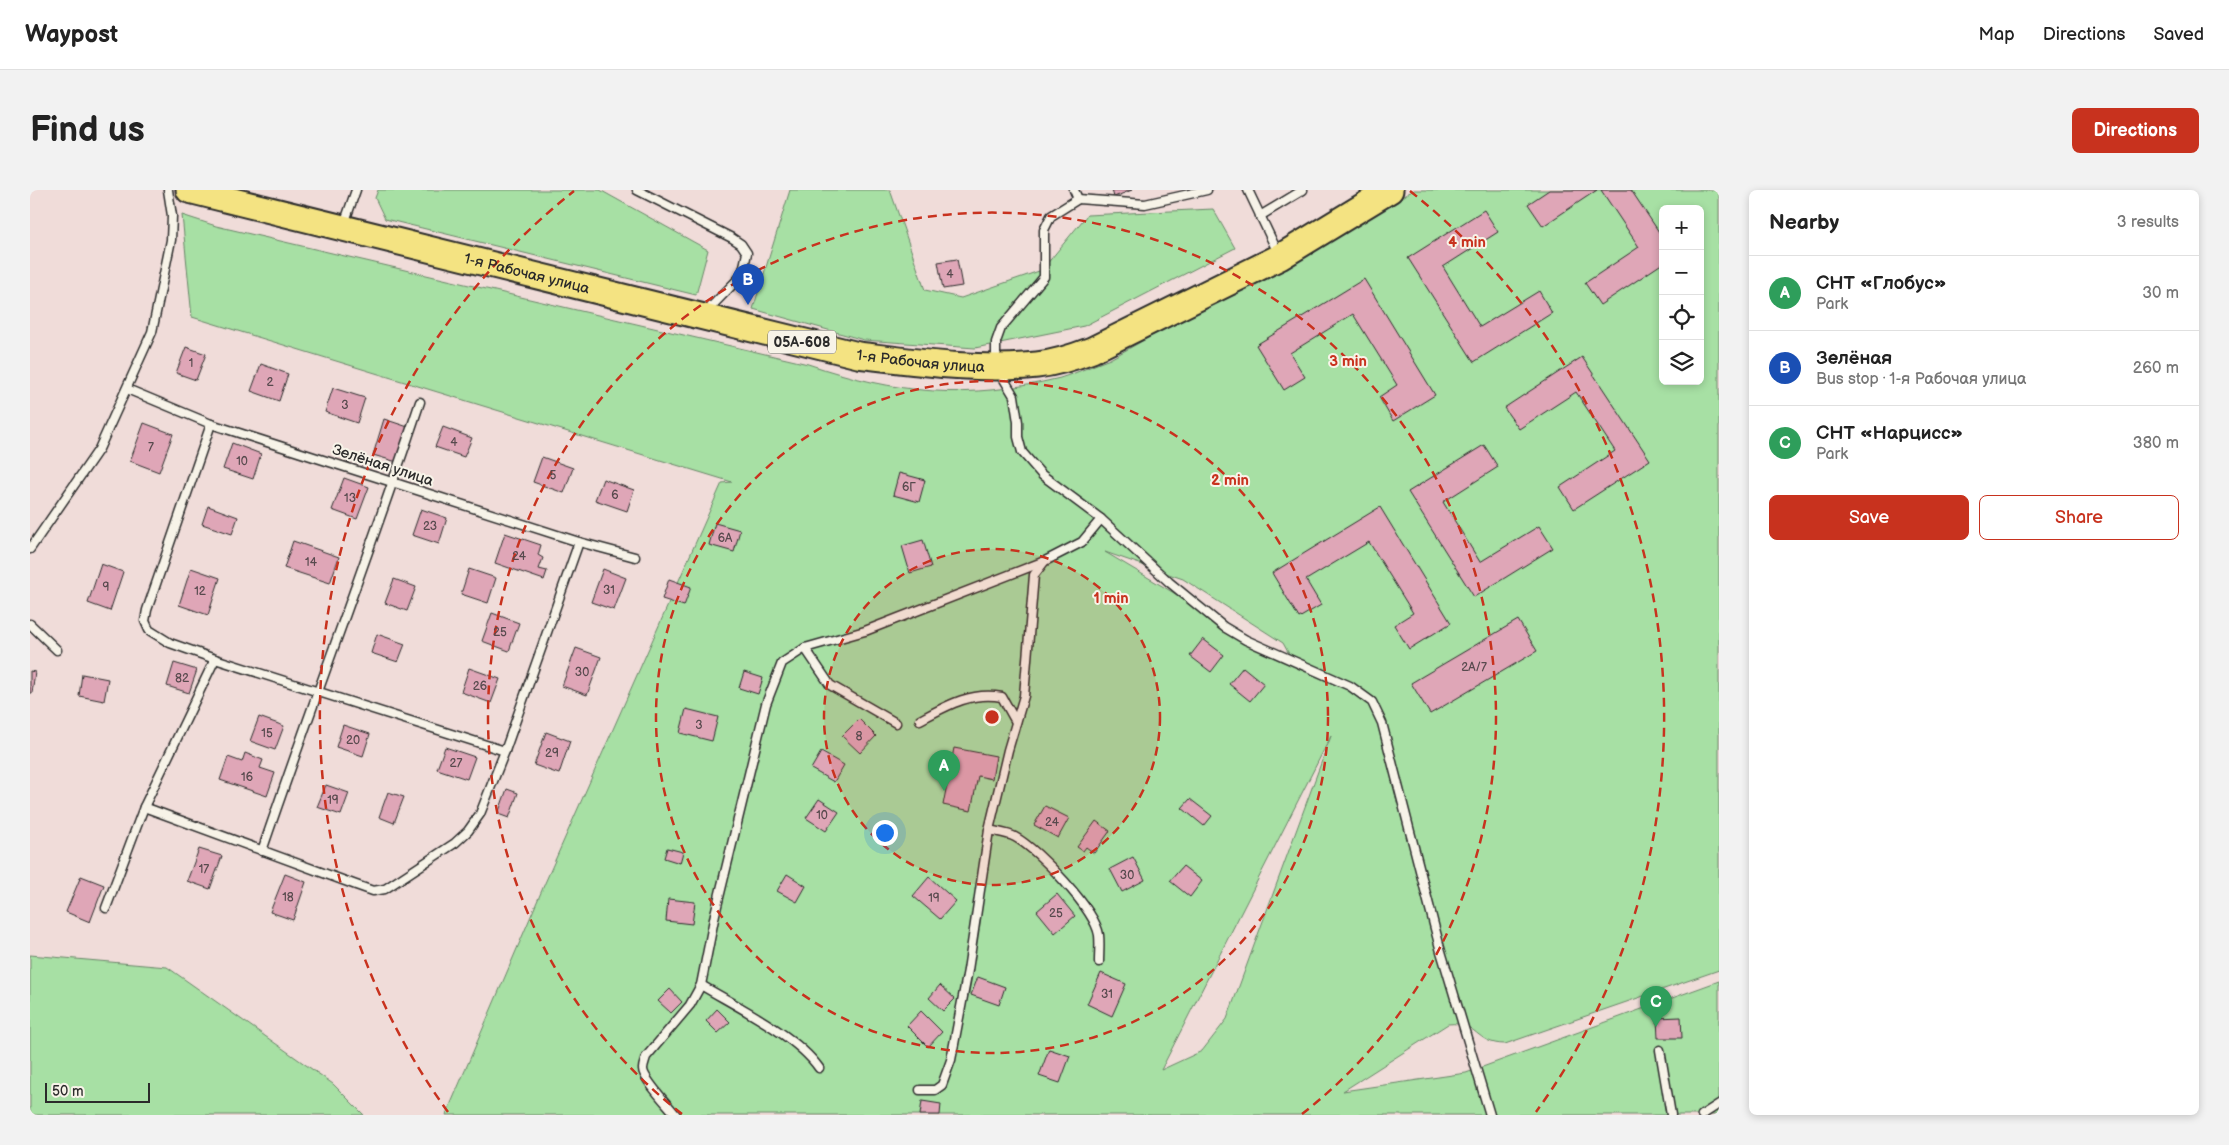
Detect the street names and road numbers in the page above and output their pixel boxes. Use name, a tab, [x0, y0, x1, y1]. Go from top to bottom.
street label: 1-я Рабочая улица	[462, 249, 592, 298]
road number: 05А-608	[768, 330, 836, 353]
street label: 1-я Рабочая улица	[855, 346, 985, 377]
street label: Зелёная улица	[330, 440, 436, 491]

